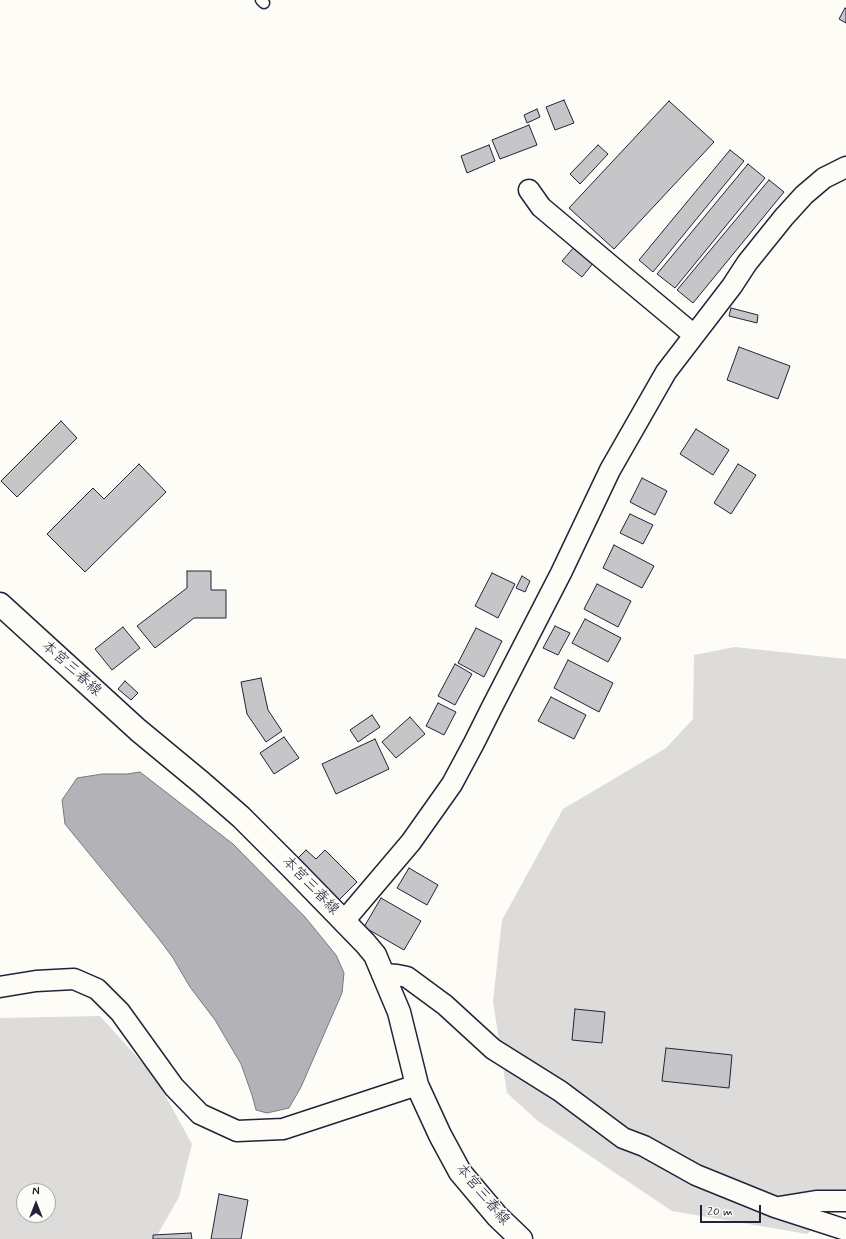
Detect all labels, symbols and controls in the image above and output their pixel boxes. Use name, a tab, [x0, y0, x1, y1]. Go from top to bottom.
street label: 本宮三春線	[37, 637, 105, 701]
street label: 本宮三春線	[277, 853, 343, 919]
street label: 本宮三春線	[451, 1160, 513, 1230]
north arrow	[16, 1183, 56, 1223]
text: N	[32, 1185, 40, 1199]
scale bar	[702, 1197, 763, 1223]
text: 20 m	[707, 1204, 733, 1220]

